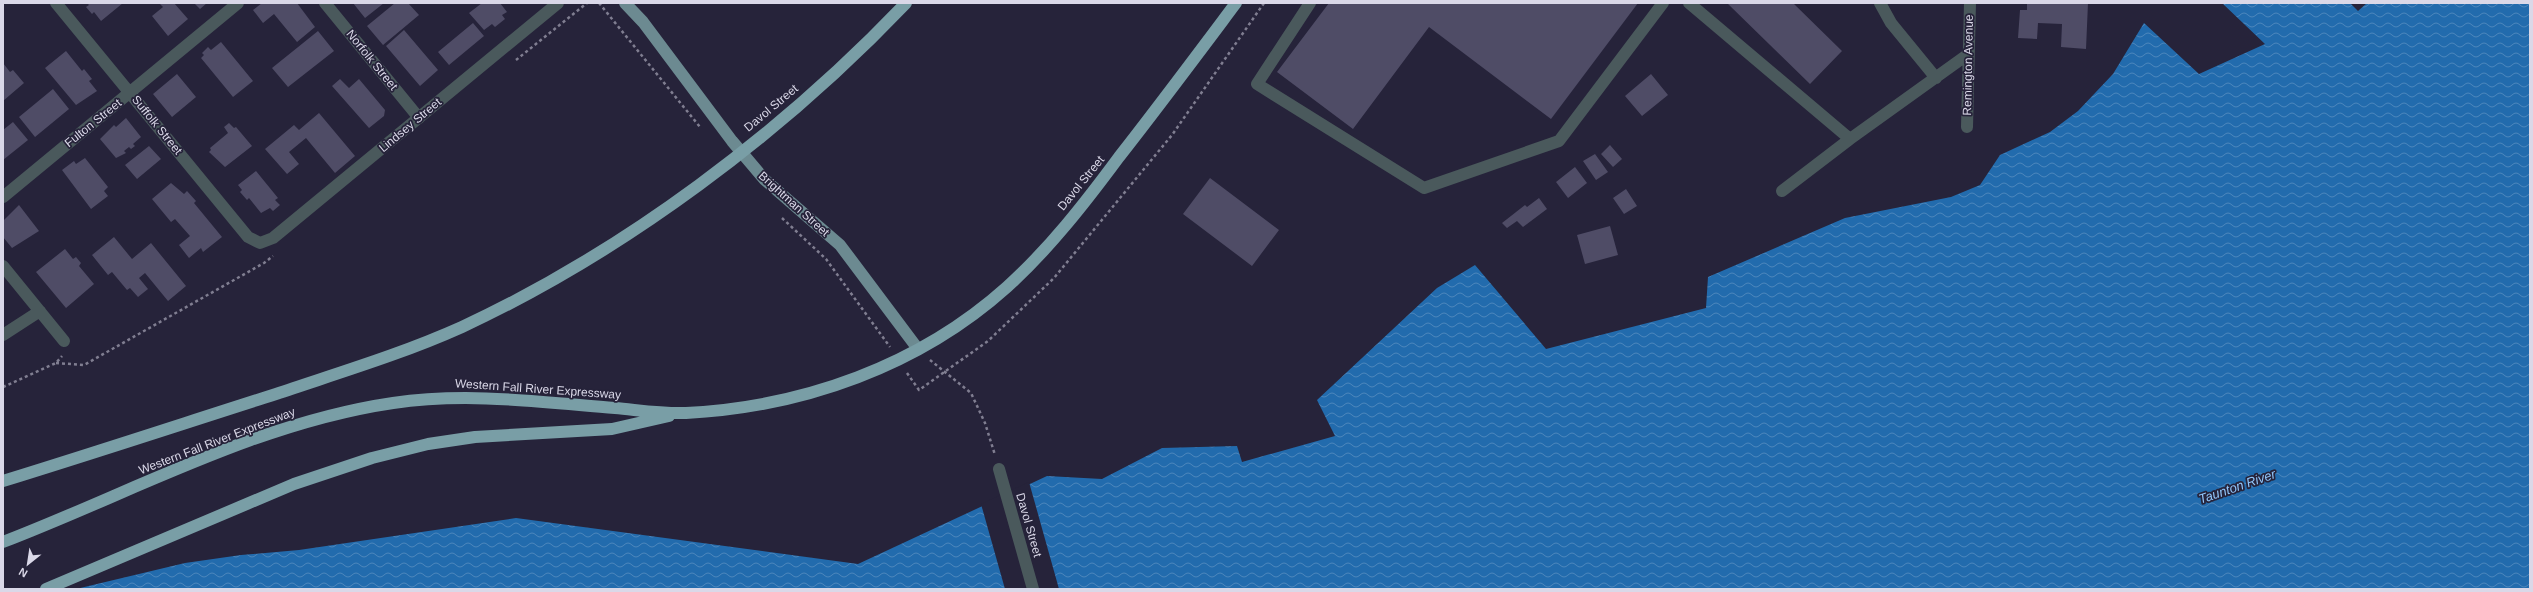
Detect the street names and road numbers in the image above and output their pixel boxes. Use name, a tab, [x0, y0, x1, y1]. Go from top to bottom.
street label: Remington Avenue	[1960, 14, 1976, 116]
street label: Norfolk Street	[343, 27, 401, 93]
street label: Davol Street	[741, 81, 801, 135]
street label: Suffolk Street	[129, 93, 185, 158]
street label: Lindsey Street	[376, 95, 444, 155]
street label: Fulton Street	[62, 96, 125, 150]
street label: Davol Street	[1055, 152, 1108, 213]
street label: Brightman Street	[756, 169, 833, 240]
street label: Western Fall River Expressway	[454, 376, 622, 402]
street label: Western Fall River Expressway	[137, 405, 297, 477]
street label: Davol Street	[1013, 491, 1045, 559]

